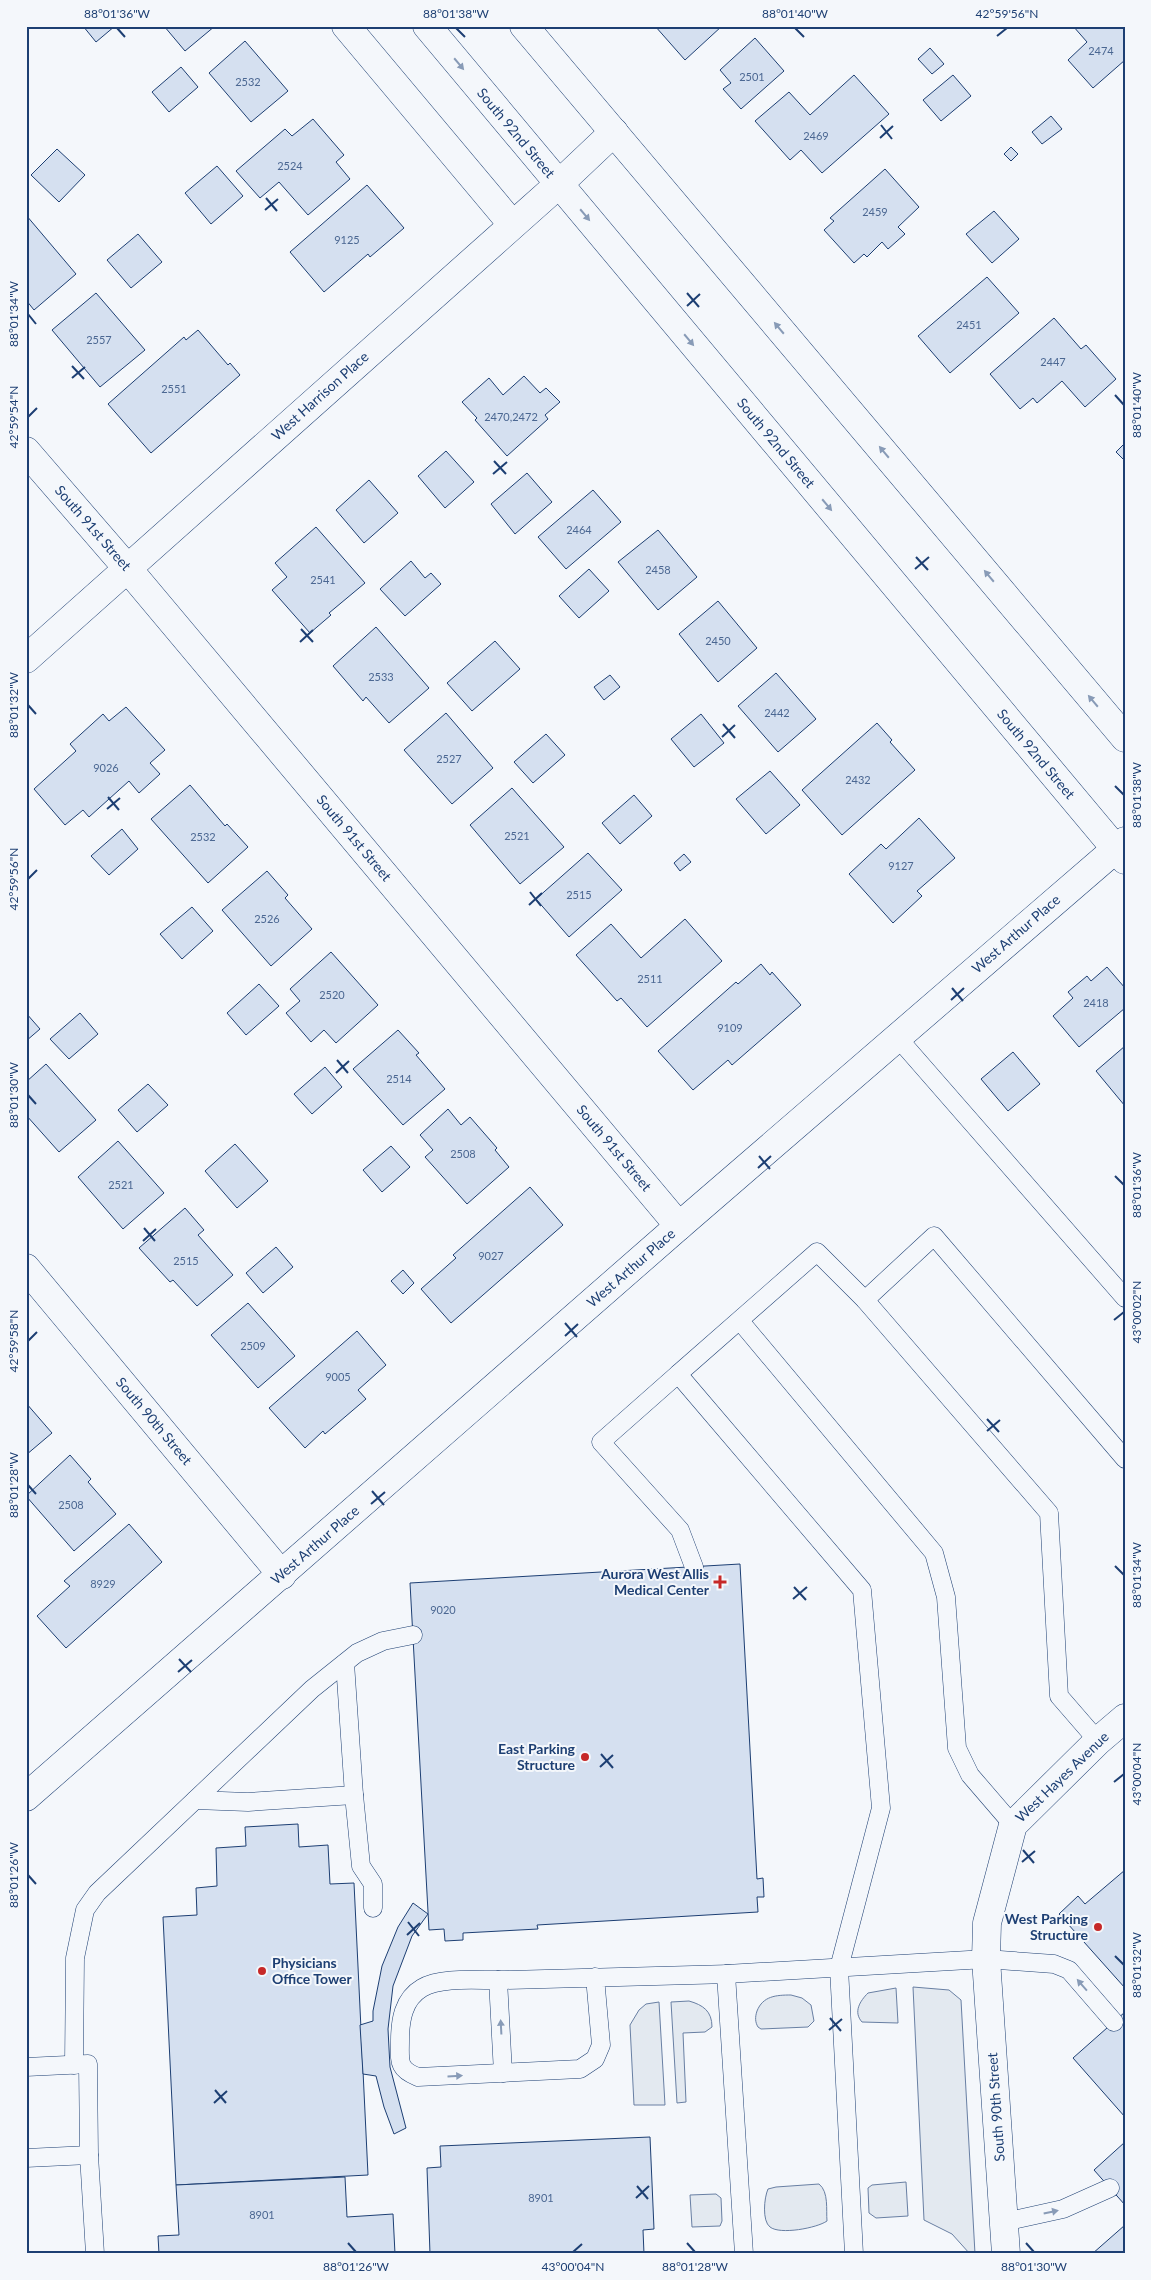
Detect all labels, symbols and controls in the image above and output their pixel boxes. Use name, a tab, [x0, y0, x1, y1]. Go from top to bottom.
text: 88°01'36"W	[84, 6, 151, 21]
text: 88°01'38"W	[423, 6, 490, 21]
text: 88°01'40"W	[762, 6, 829, 21]
text: 42°59'56"N	[976, 6, 1038, 21]
house number: 2474	[1088, 44, 1114, 57]
one-way arrow	[453, 57, 464, 70]
house number: 2501	[739, 70, 765, 83]
house number: 2532	[235, 75, 261, 88]
street label: South 92nd Street	[474, 84, 559, 181]
house number: 2469	[803, 129, 829, 142]
house number: 2524	[277, 159, 303, 172]
house number: 2459	[862, 205, 888, 218]
one-way arrow	[579, 209, 591, 221]
house number: 9125	[334, 233, 360, 246]
text: 88°01'34"W	[6, 280, 21, 347]
house number: 2451	[956, 318, 982, 331]
one-way arrow	[774, 322, 785, 334]
house number: 2557	[86, 333, 112, 346]
one-way arrow	[684, 333, 695, 346]
street label: West Harrison Place	[268, 348, 372, 444]
house number: 2447	[1040, 355, 1066, 368]
text: 88°01'40"W	[1129, 371, 1144, 438]
house number: 2551	[161, 382, 187, 395]
text: 42°59'54"N	[6, 386, 21, 448]
street label: South 92nd Street	[734, 394, 819, 491]
house number: 2470,2472	[484, 410, 538, 423]
one-way arrow	[878, 446, 889, 459]
street label: South 91st Street	[52, 482, 135, 574]
one-way arrow	[822, 498, 833, 511]
house number: 2464	[566, 523, 592, 536]
house number: 2458	[645, 563, 671, 576]
one-way arrow	[983, 570, 994, 583]
house number: 2541	[310, 573, 336, 586]
house number: 2450	[705, 634, 731, 647]
house number: 2533	[368, 670, 394, 683]
text: 88°01'32"W	[6, 671, 21, 738]
one-way arrow	[1088, 694, 1099, 707]
street label: South 92nd Street	[994, 705, 1079, 802]
house number: 2442	[764, 706, 790, 719]
house number: 2527	[436, 752, 462, 765]
house number: 9026	[93, 761, 119, 774]
text: 88°01'38"W	[1129, 761, 1144, 828]
house number: 2432	[845, 773, 871, 786]
street label: South 91st Street	[313, 791, 395, 884]
house number: 2521	[504, 829, 530, 842]
house number: 2532	[190, 830, 216, 843]
text: 42°59'56"N	[6, 848, 21, 910]
house number: 9127	[888, 859, 914, 872]
house number: 2515	[566, 888, 592, 901]
street label: West Arthur Place	[968, 891, 1063, 977]
house number: 2526	[254, 912, 280, 925]
house number: 2511	[637, 972, 663, 985]
house number: 2520	[319, 988, 345, 1001]
house number: 2418	[1083, 996, 1109, 1009]
house number: 9109	[717, 1021, 743, 1034]
text: 88°01'30"W	[6, 1061, 21, 1128]
house number: 2514	[386, 1072, 412, 1085]
street label: South 91st Street	[573, 1101, 655, 1194]
house number: 2508	[450, 1147, 476, 1160]
text: 88°01'36"W	[1129, 1151, 1144, 1218]
house number: 2521	[108, 1178, 134, 1191]
street label: West Arthur Place	[583, 1225, 678, 1311]
house number: 9027	[478, 1249, 504, 1262]
house number: 2515	[173, 1254, 199, 1267]
text: 43°00'02"N	[1129, 1281, 1144, 1343]
text: 42°59'58"N	[6, 1310, 21, 1372]
house number: 2509	[240, 1339, 266, 1352]
house number: 9005	[325, 1370, 351, 1383]
street label: South 90th Street	[113, 1373, 196, 1468]
text: 88°01'28"W	[6, 1451, 21, 1518]
house number: 2508	[58, 1498, 84, 1511]
street label: West Arthur Place	[267, 1502, 362, 1588]
text: 88°01'34"W	[1129, 1541, 1144, 1608]
place label: Aurora West Allis Medical Center	[600, 1565, 710, 1598]
marker: Aurora West Allis Medical Center	[713, 1575, 727, 1589]
house number: 8929	[90, 1577, 116, 1590]
house number: 9020	[430, 1603, 456, 1616]
street label: West Hayes Avenue	[1012, 1728, 1112, 1825]
place label: East Parking Structure	[498, 1740, 576, 1773]
text: 43°00'04"N	[1129, 1743, 1144, 1805]
marker: East Parking Structure	[579, 1751, 591, 1763]
text: 88°01'26"W	[6, 1841, 21, 1908]
place label: West Parking Structure	[1005, 1910, 1089, 1943]
marker: West Parking Structure	[1092, 1921, 1104, 1933]
text: 88°01'32"W	[1129, 1931, 1144, 1998]
place label: Physicians Office Tower	[272, 1954, 352, 1987]
marker: Physicians Office Tower	[256, 1965, 268, 1977]
one-way arrow	[1076, 1979, 1088, 1991]
one-way arrow	[496, 2019, 504, 2035]
street label: South 90th Street	[983, 2052, 1008, 2162]
one-way arrow	[447, 2071, 463, 2079]
house number: 8901	[528, 2191, 554, 2204]
one-way arrow	[1044, 2207, 1060, 2215]
house number: 8901	[249, 2208, 275, 2221]
text: 88°01'26"W	[323, 2259, 390, 2274]
text: 43°00'04"N	[542, 2259, 604, 2274]
text: 88°01'28"W	[662, 2259, 729, 2274]
text: 88°01'30"W	[1001, 2259, 1068, 2274]

